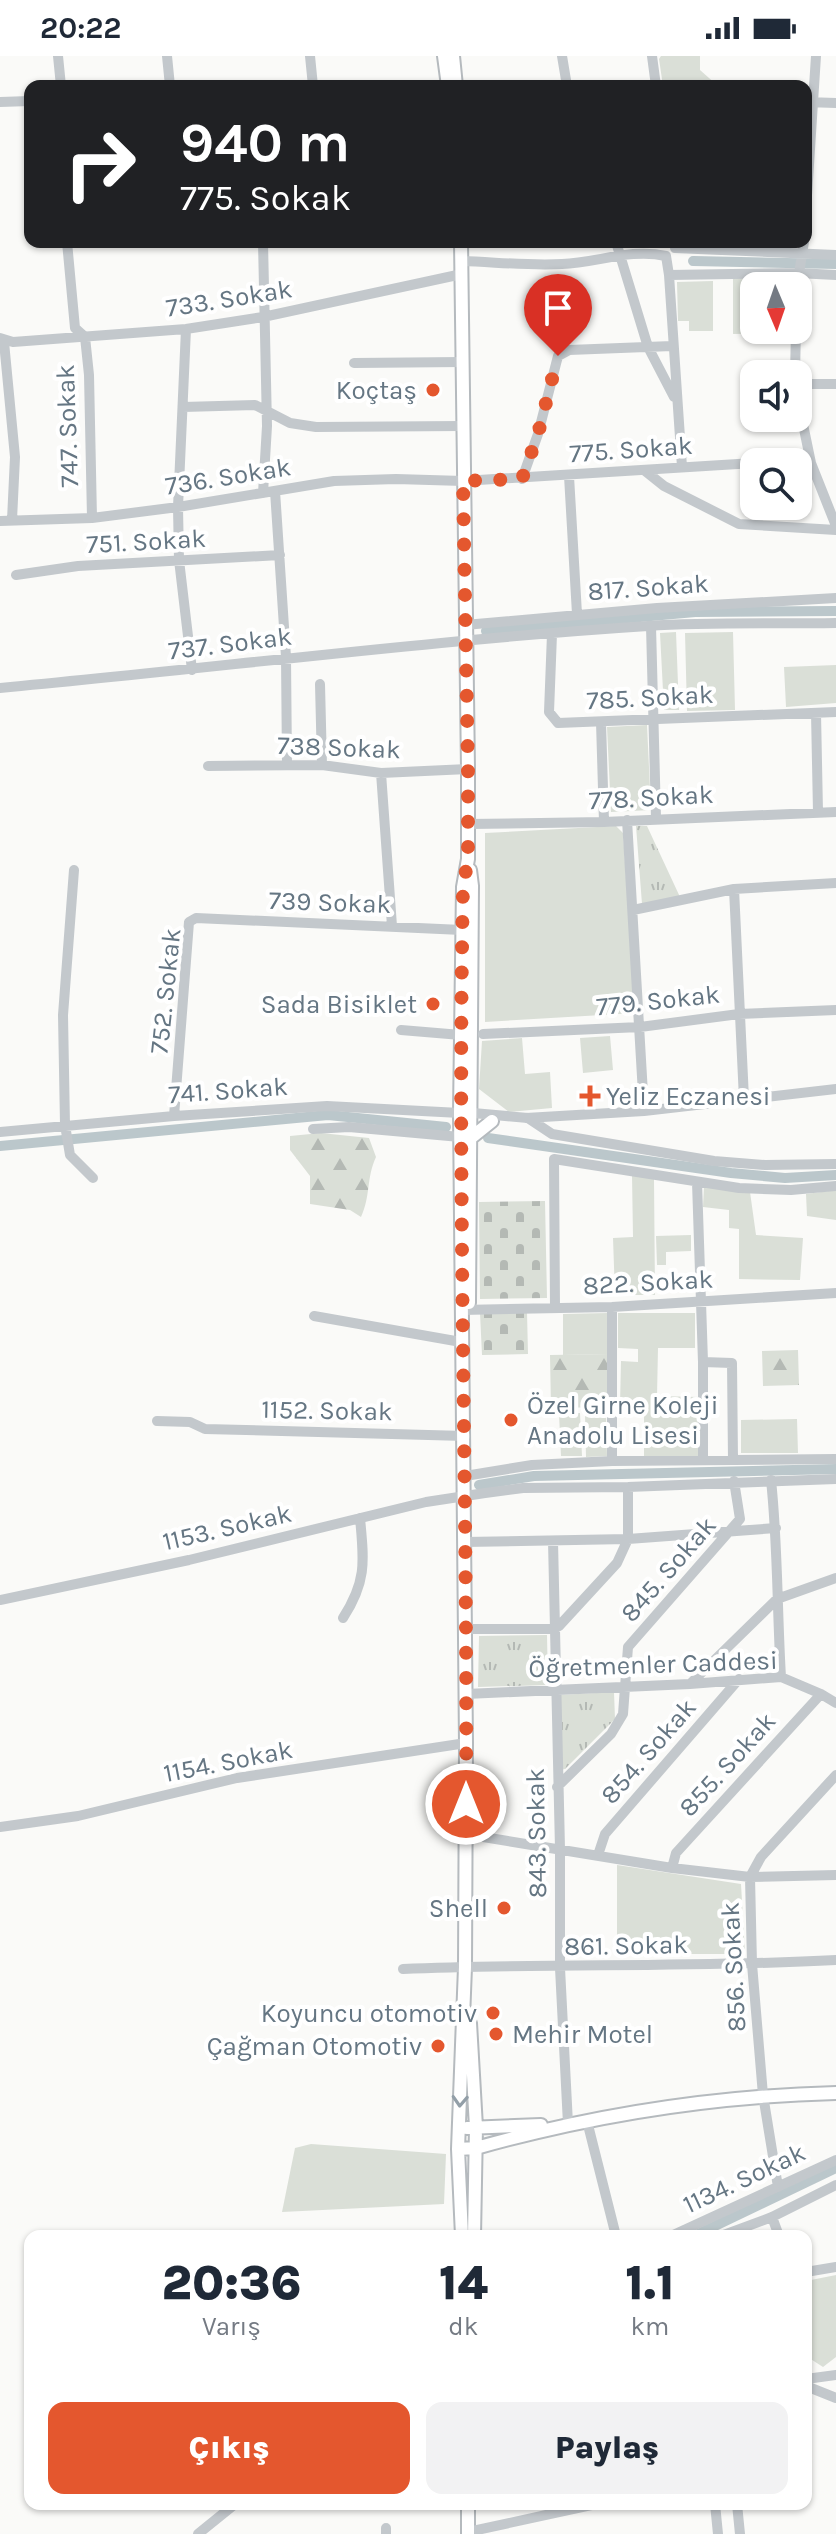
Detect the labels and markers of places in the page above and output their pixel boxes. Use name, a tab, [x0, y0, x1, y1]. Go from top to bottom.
pin	[524, 274, 592, 356]
place label: Koçtaş	[336, 375, 417, 406]
marker: Koçtaş	[424, 381, 442, 399]
place label: Sada Bisiklet	[261, 989, 417, 1020]
marker: Sada Bisiklet	[424, 995, 442, 1013]
place label: Yeliz Eczanesi	[606, 1081, 771, 1112]
marker: Yeliz Eczanesi	[581, 1087, 599, 1105]
place label: Özel Girne Koleji Anadolu Lisesi	[527, 1390, 719, 1451]
marker: Özel Girne Koleji Anadolu Lisesi	[502, 1411, 520, 1429]
place label: Shell	[429, 1893, 488, 1924]
marker: Shell	[495, 1899, 513, 1917]
place label: Koyuncu otomotiv	[261, 1998, 477, 2029]
marker: Koyuncu otomotiv	[484, 2004, 502, 2022]
place label: Mehir Motel	[512, 2019, 653, 2050]
marker: Mehir Motel	[487, 2025, 505, 2043]
place label: Çağman Otomotiv	[207, 2031, 422, 2062]
marker: Çağman Otomotiv	[429, 2037, 447, 2055]

